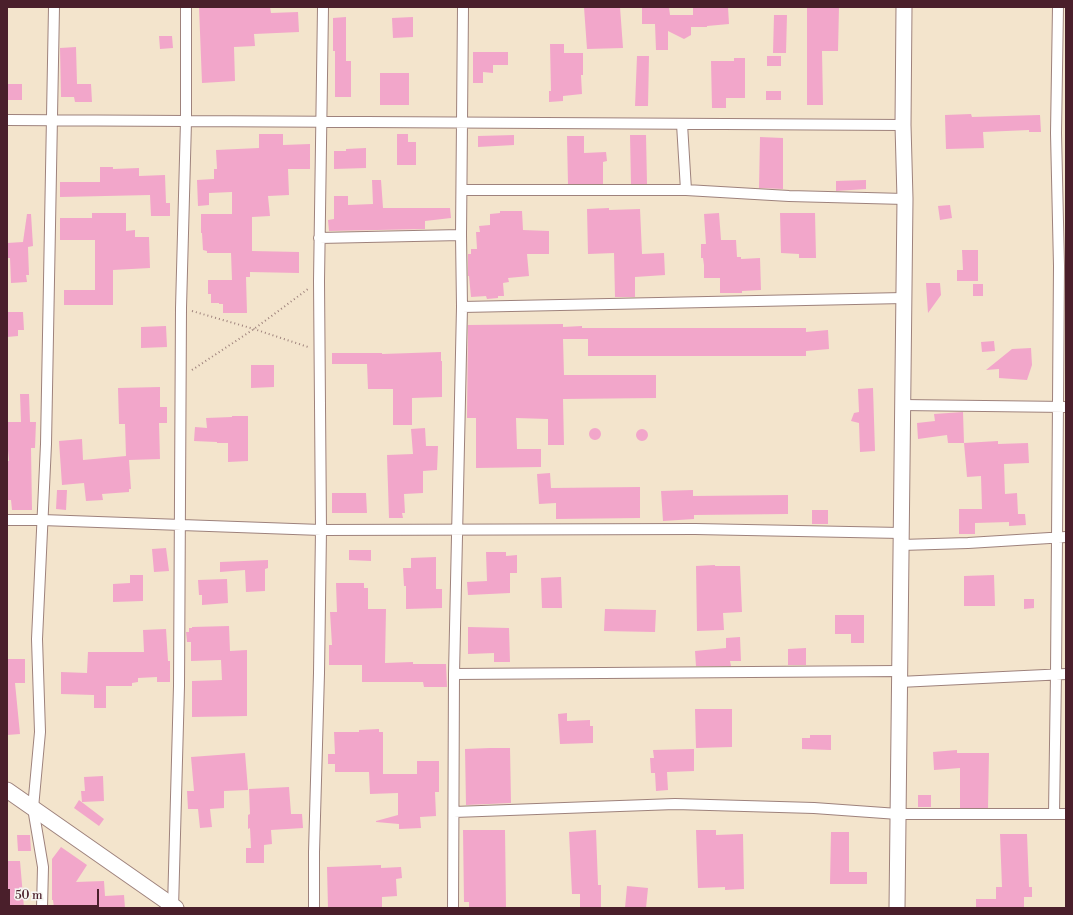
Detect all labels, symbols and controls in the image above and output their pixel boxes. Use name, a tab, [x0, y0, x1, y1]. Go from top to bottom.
scale bar	[10, 881, 101, 907]
text: 50 m	[15, 888, 43, 903]

